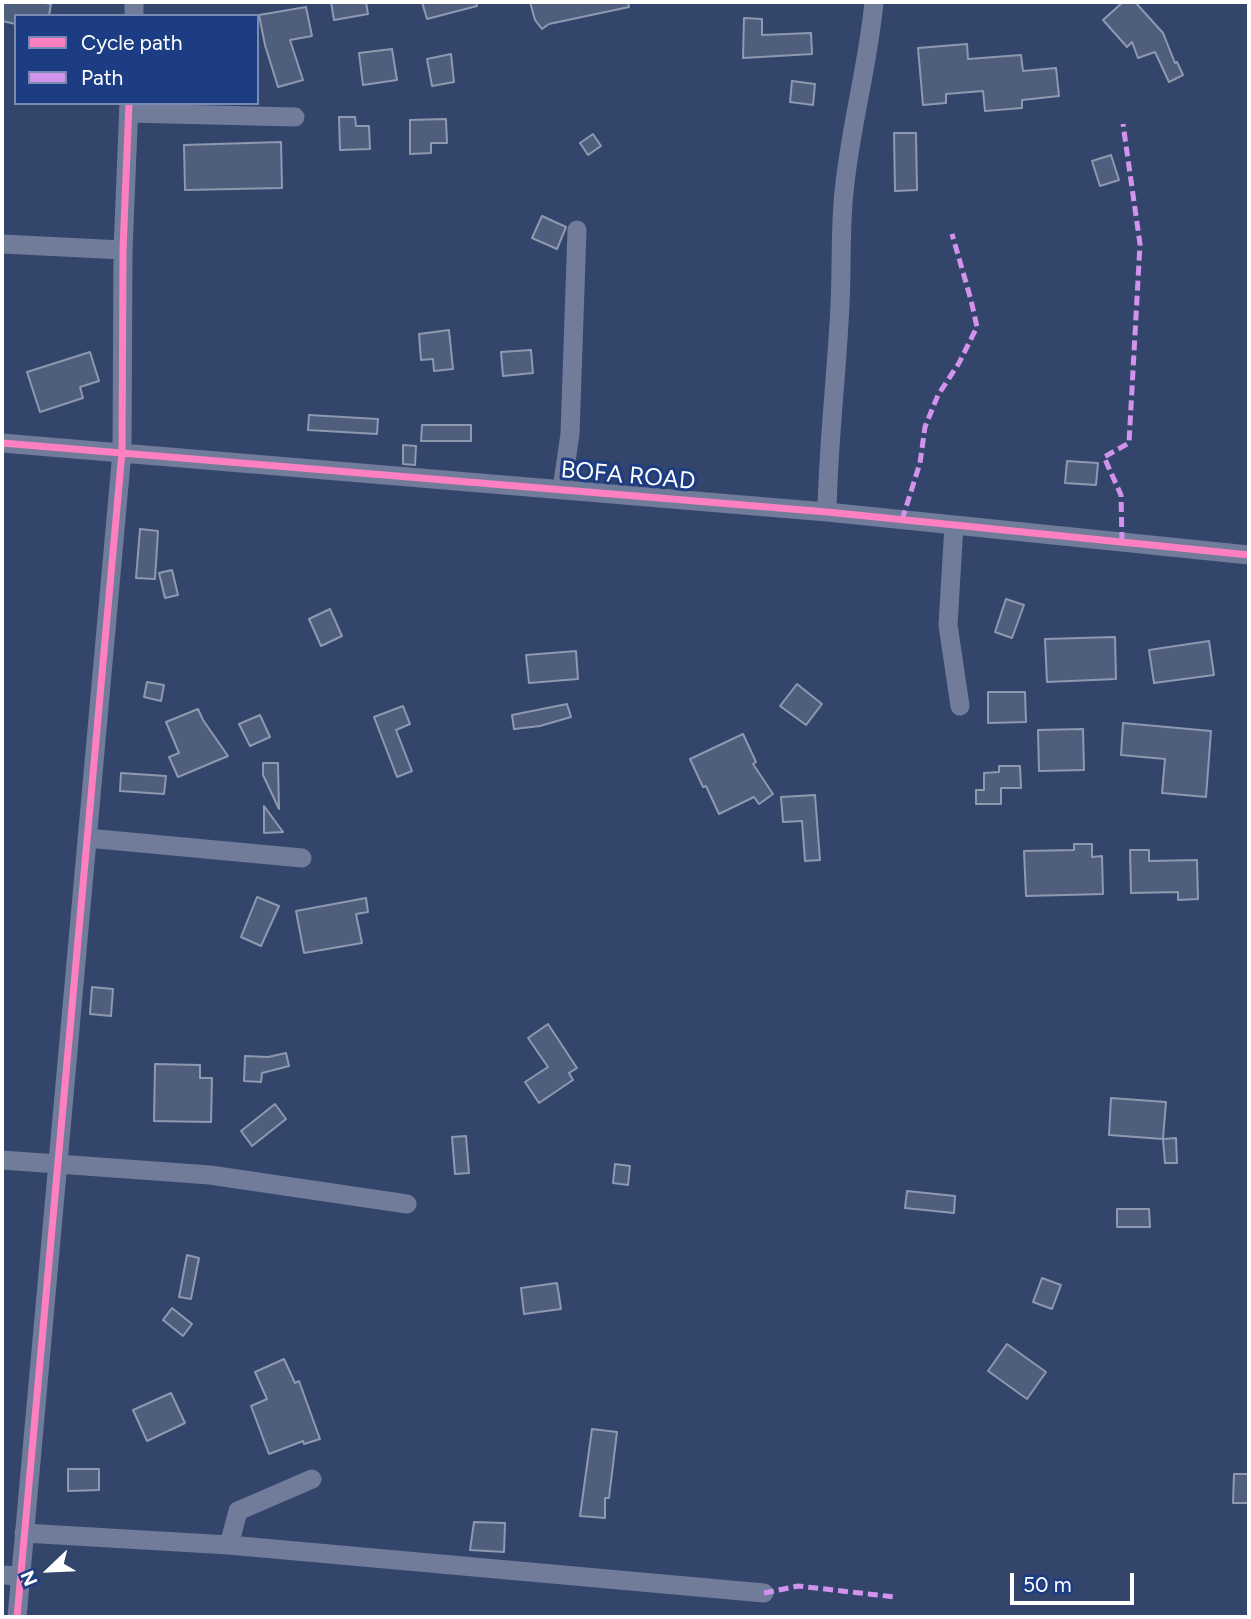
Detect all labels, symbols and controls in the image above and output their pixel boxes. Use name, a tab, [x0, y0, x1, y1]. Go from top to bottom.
legend	[14, 14, 259, 105]
text: Cycle path	[81, 30, 182, 55]
text: Path	[81, 65, 123, 90]
street label: BOFA ROAD	[560, 456, 696, 496]
north arrow	[14, 1535, 84, 1605]
scale bar	[1013, 1560, 1137, 1604]
text: N	[16, 1567, 43, 1590]
text: 50 m	[1023, 1572, 1072, 1597]

